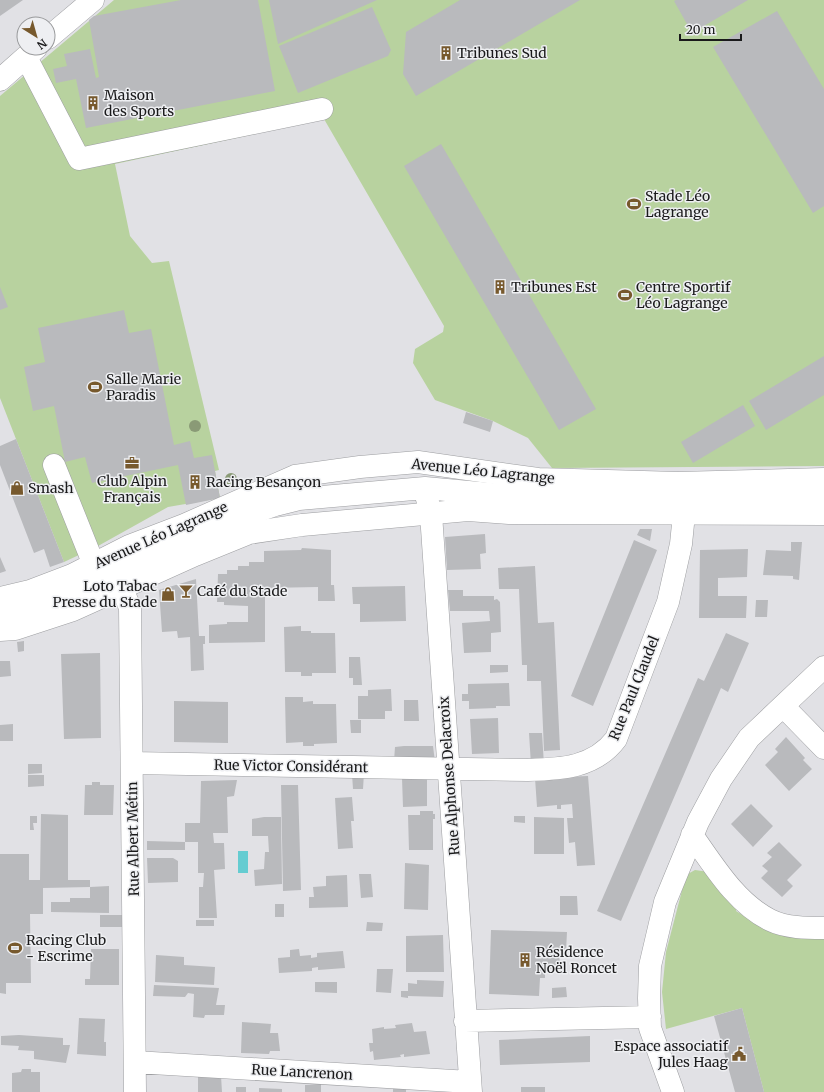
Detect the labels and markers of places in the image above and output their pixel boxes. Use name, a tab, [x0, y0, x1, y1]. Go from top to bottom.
place label: Tribunes Sud	[457, 44, 547, 62]
building icon: Tribunes Sud	[438, 45, 454, 61]
place label: Maison des Sports	[104, 86, 174, 120]
building icon: Maison des Sports	[85, 95, 101, 111]
place label: Stade Léo Lagrange	[645, 187, 710, 221]
sports icon: Stade Léo Lagrange	[626, 196, 642, 212]
place label: Tribunes Est	[511, 278, 597, 296]
place label: Centre Sportif Léo Lagrange	[636, 278, 731, 312]
building icon: Tribunes Est	[492, 279, 508, 295]
sports icon: Centre Sportif Léo Lagrange	[617, 287, 633, 303]
place label: Salle Marie Paradis	[106, 370, 181, 404]
sports icon: Salle Marie Paradis	[87, 379, 103, 395]
office icon: Club Alpin Français	[124, 455, 140, 471]
place label: Club Alpin Français	[97, 472, 167, 506]
place label: Racing Besançon	[206, 473, 321, 491]
building icon: Racing Besançon	[187, 474, 203, 490]
place label: Smash	[28, 479, 73, 497]
shop icon: Smash	[9, 480, 25, 496]
place label: Loto Tabac Presse du Stade	[53, 577, 157, 611]
place label: Café du Stade	[197, 582, 287, 600]
bar icon: Café du Stade	[178, 583, 194, 599]
shop icon: Loto Tabac Presse du Stade	[160, 586, 176, 602]
place label: Racing Club - Escrime	[26, 931, 106, 965]
sports icon: Racing Club - Escrime	[7, 940, 23, 956]
place label: Résidence Noël Roncet	[536, 943, 618, 977]
building icon: Résidence Noël Roncet	[517, 952, 533, 968]
place label: Espace associatif Jules Haag	[614, 1037, 729, 1071]
public building icon: Espace associatif Jules Haag	[731, 1046, 747, 1062]

